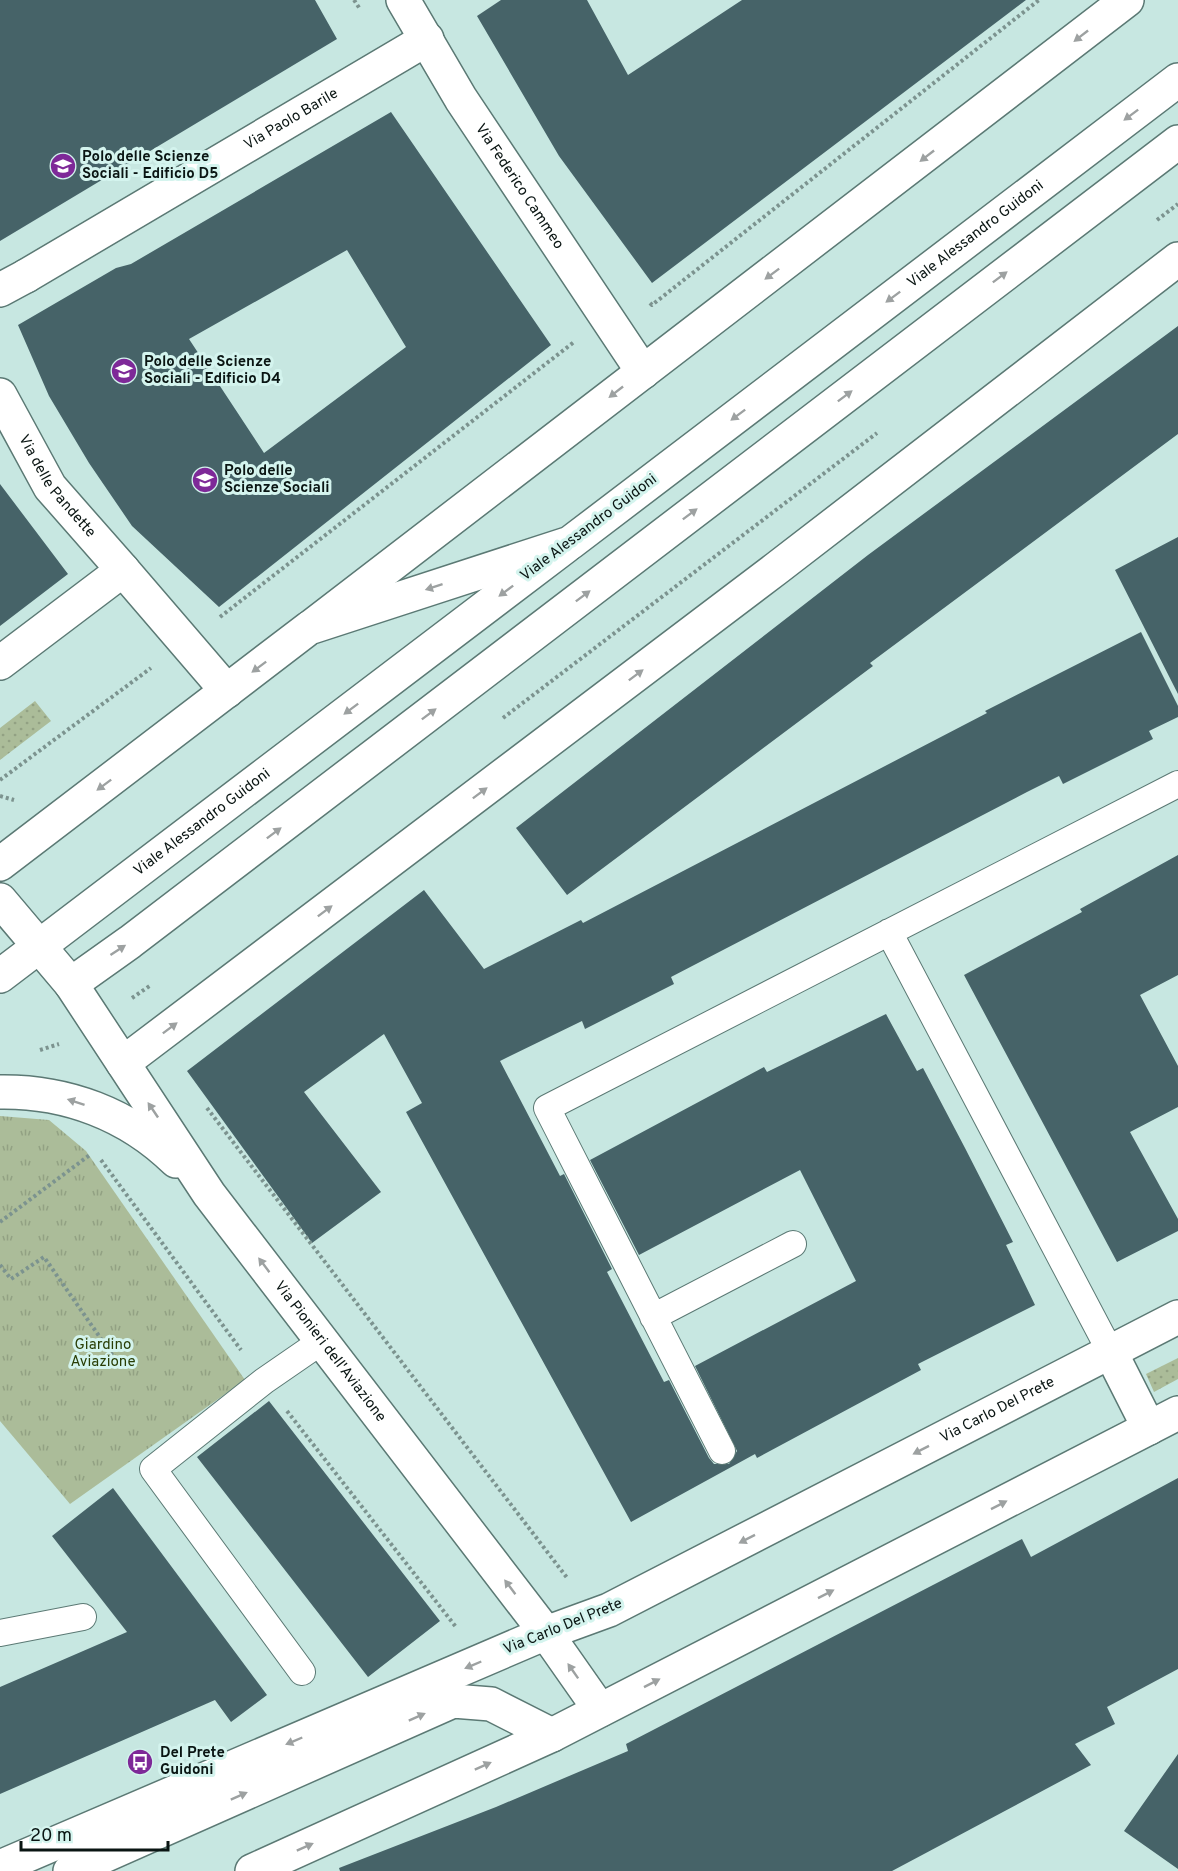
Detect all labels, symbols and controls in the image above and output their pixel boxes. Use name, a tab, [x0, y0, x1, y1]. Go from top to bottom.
one-way arrow	[1073, 30, 1089, 43]
street label: Via Paolo Barile	[241, 84, 342, 154]
one-way arrow	[1124, 109, 1140, 121]
street label: Via Federico Cammeo	[471, 120, 568, 253]
place label: Polo delle Scienze Sociali - Edificio D5	[82, 148, 218, 184]
one-way arrow	[919, 150, 935, 162]
school or university icon: Polo delle Scienze Sociali - Edificio D5	[48, 151, 78, 181]
street label: Viale Alessandro Guidoni	[903, 176, 1048, 292]
one-way arrow	[765, 268, 780, 280]
one-way arrow	[993, 272, 1008, 284]
one-way arrow	[885, 291, 901, 303]
place label: Polo delle Scienze Sociali - Edificio D4	[144, 353, 281, 389]
school or university icon: Polo delle Scienze Sociali - Edificio D4	[109, 356, 139, 386]
one-way arrow	[609, 385, 624, 397]
one-way arrow	[838, 390, 853, 402]
one-way arrow	[730, 409, 746, 421]
street label: Via delle Pandette	[14, 432, 100, 542]
place label: Polo delle Scienze Sociali	[224, 462, 330, 498]
school or university icon: Polo delle Scienze Sociali	[190, 465, 220, 495]
street label: Viale Alessandro Guidoni	[517, 470, 661, 586]
one-way arrow	[682, 508, 698, 520]
one-way arrow	[425, 583, 443, 593]
one-way arrow	[499, 585, 515, 597]
one-way arrow	[576, 590, 591, 602]
one-way arrow	[251, 660, 267, 673]
one-way arrow	[627, 669, 643, 681]
one-way arrow	[343, 702, 358, 714]
one-way arrow	[420, 708, 436, 720]
street label: Viale Alessandro Guidoni	[130, 764, 274, 880]
one-way arrow	[96, 779, 112, 791]
one-way arrow	[472, 787, 488, 799]
one-way arrow	[266, 827, 281, 839]
one-way arrow	[317, 904, 333, 917]
one-way arrow	[110, 945, 126, 956]
one-way arrow	[162, 1023, 177, 1035]
one-way arrow	[67, 1096, 85, 1106]
one-way arrow	[148, 1102, 159, 1118]
one-way arrow	[259, 1258, 271, 1273]
street label: Via Pionieri dell'Aviazione	[270, 1277, 390, 1426]
park label: Giardino Aviazione	[70, 1336, 136, 1372]
street label: Via Carlo Del Prete	[937, 1373, 1058, 1447]
one-way arrow	[912, 1446, 929, 1455]
one-way arrow	[991, 1500, 1008, 1510]
one-way arrow	[739, 1535, 756, 1544]
one-way arrow	[504, 1579, 517, 1595]
one-way arrow	[817, 1589, 834, 1598]
street label: Via Carlo Del Prete	[501, 1595, 625, 1659]
one-way arrow	[464, 1660, 482, 1670]
one-way arrow	[567, 1664, 579, 1680]
one-way arrow	[643, 1678, 661, 1688]
one-way arrow	[408, 1712, 426, 1721]
one-way arrow	[285, 1737, 302, 1746]
place label: Del Prete Guidoni	[160, 1744, 225, 1780]
bus stop icon: Del Prete Guidoni	[125, 1747, 155, 1777]
one-way arrow	[474, 1761, 492, 1771]
one-way arrow	[230, 1792, 247, 1801]
scale bar	[21, 1814, 168, 1852]
text: 20 m	[30, 1825, 72, 1848]
one-way arrow	[297, 1842, 315, 1852]

